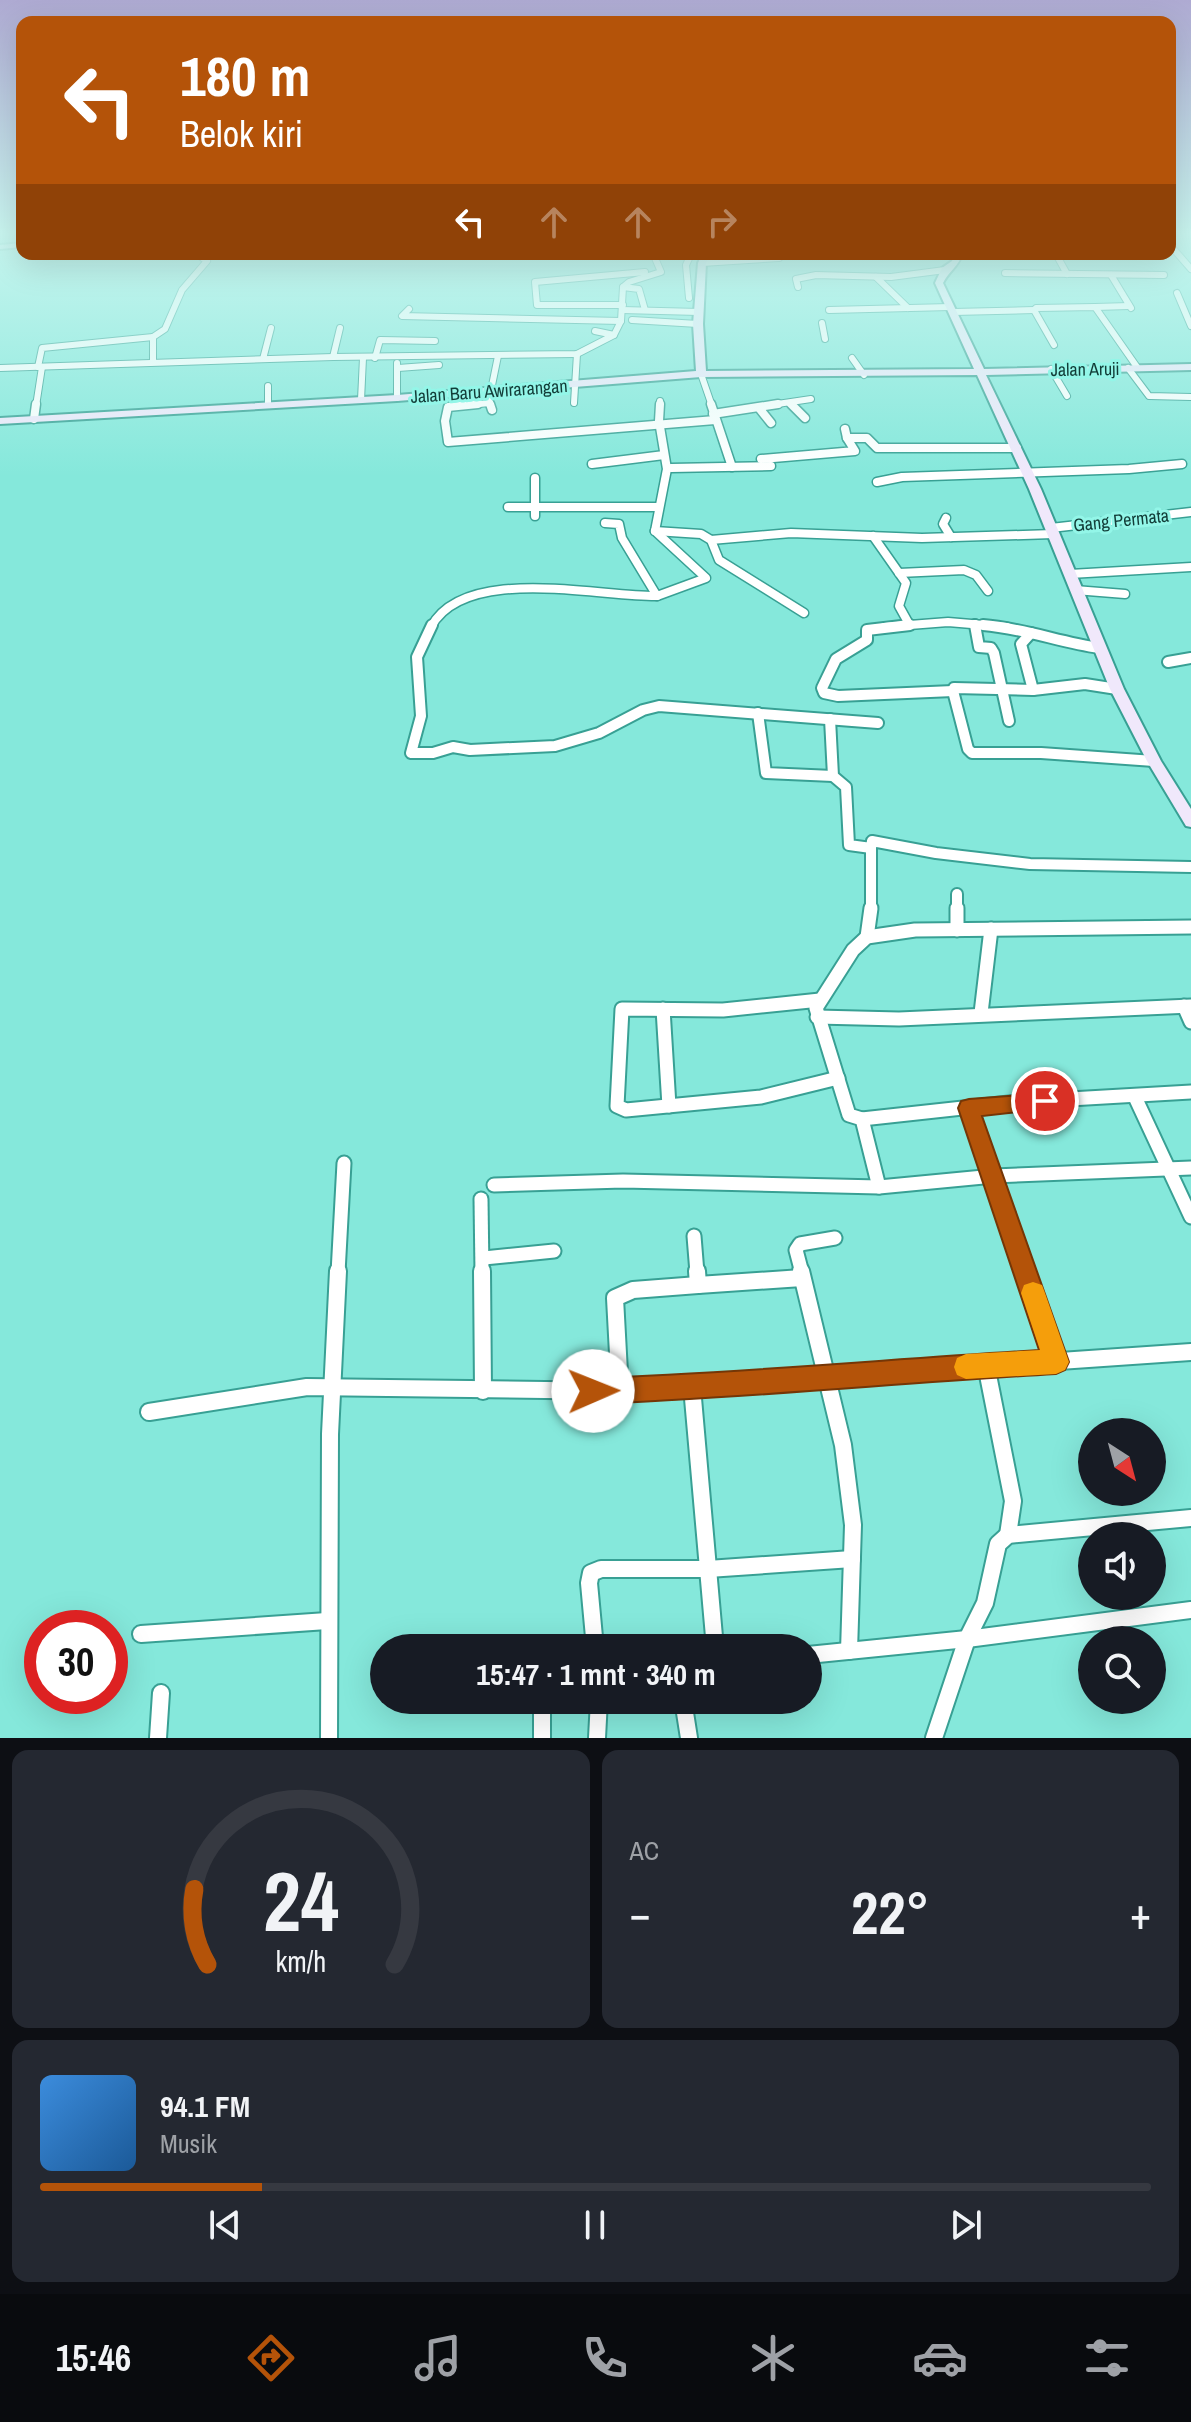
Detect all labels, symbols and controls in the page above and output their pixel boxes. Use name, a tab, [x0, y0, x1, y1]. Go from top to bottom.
text: 180 m	[180, 38, 310, 113]
icon: left	[48, 48, 152, 152]
text: Belok kiri	[180, 110, 303, 158]
icon: left	[448, 200, 492, 244]
icon: ahead	[532, 200, 576, 244]
icon: ahead	[616, 200, 660, 244]
icon: right	[700, 200, 744, 244]
street label: Jalan Aruji	[1050, 356, 1120, 382]
street label: Jalan Baru Awirarangan	[410, 373, 568, 409]
street label: Gang Permata	[1072, 503, 1170, 537]
pin	[1011, 1067, 1079, 1135]
icon: arrive	[1023, 1079, 1067, 1123]
position arrow	[551, 1349, 635, 1433]
north arrow	[1078, 1418, 1166, 1506]
map controls	[1078, 1418, 1166, 1714]
button: sound	[1078, 1522, 1166, 1610]
speed limit sign: 30	[24, 1610, 128, 1714]
button: search	[1078, 1626, 1166, 1714]
text: 15:47 · 1 mnt · 340 m	[476, 1654, 716, 1694]
text: AC	[630, 1833, 659, 1868]
text: 24	[263, 1845, 339, 1957]
text: 22°	[851, 1872, 930, 1953]
text: −	[630, 1883, 651, 1943]
text: +	[1130, 1883, 1151, 1943]
text: km/h	[275, 1942, 326, 1981]
text: 94.1 FM	[160, 2086, 250, 2126]
text: Musik	[160, 2126, 217, 2161]
icon: previous	[203, 2203, 247, 2247]
icon: pause	[573, 2203, 617, 2247]
icon: next	[944, 2203, 988, 2247]
icon: directions	[243, 2330, 299, 2386]
icon: music	[410, 2330, 466, 2386]
icon: phone	[577, 2330, 633, 2386]
icon: climate	[745, 2330, 801, 2386]
icon: car	[912, 2330, 968, 2386]
icon: filters	[1079, 2330, 1135, 2386]
text: 15:46	[56, 2334, 131, 2382]

